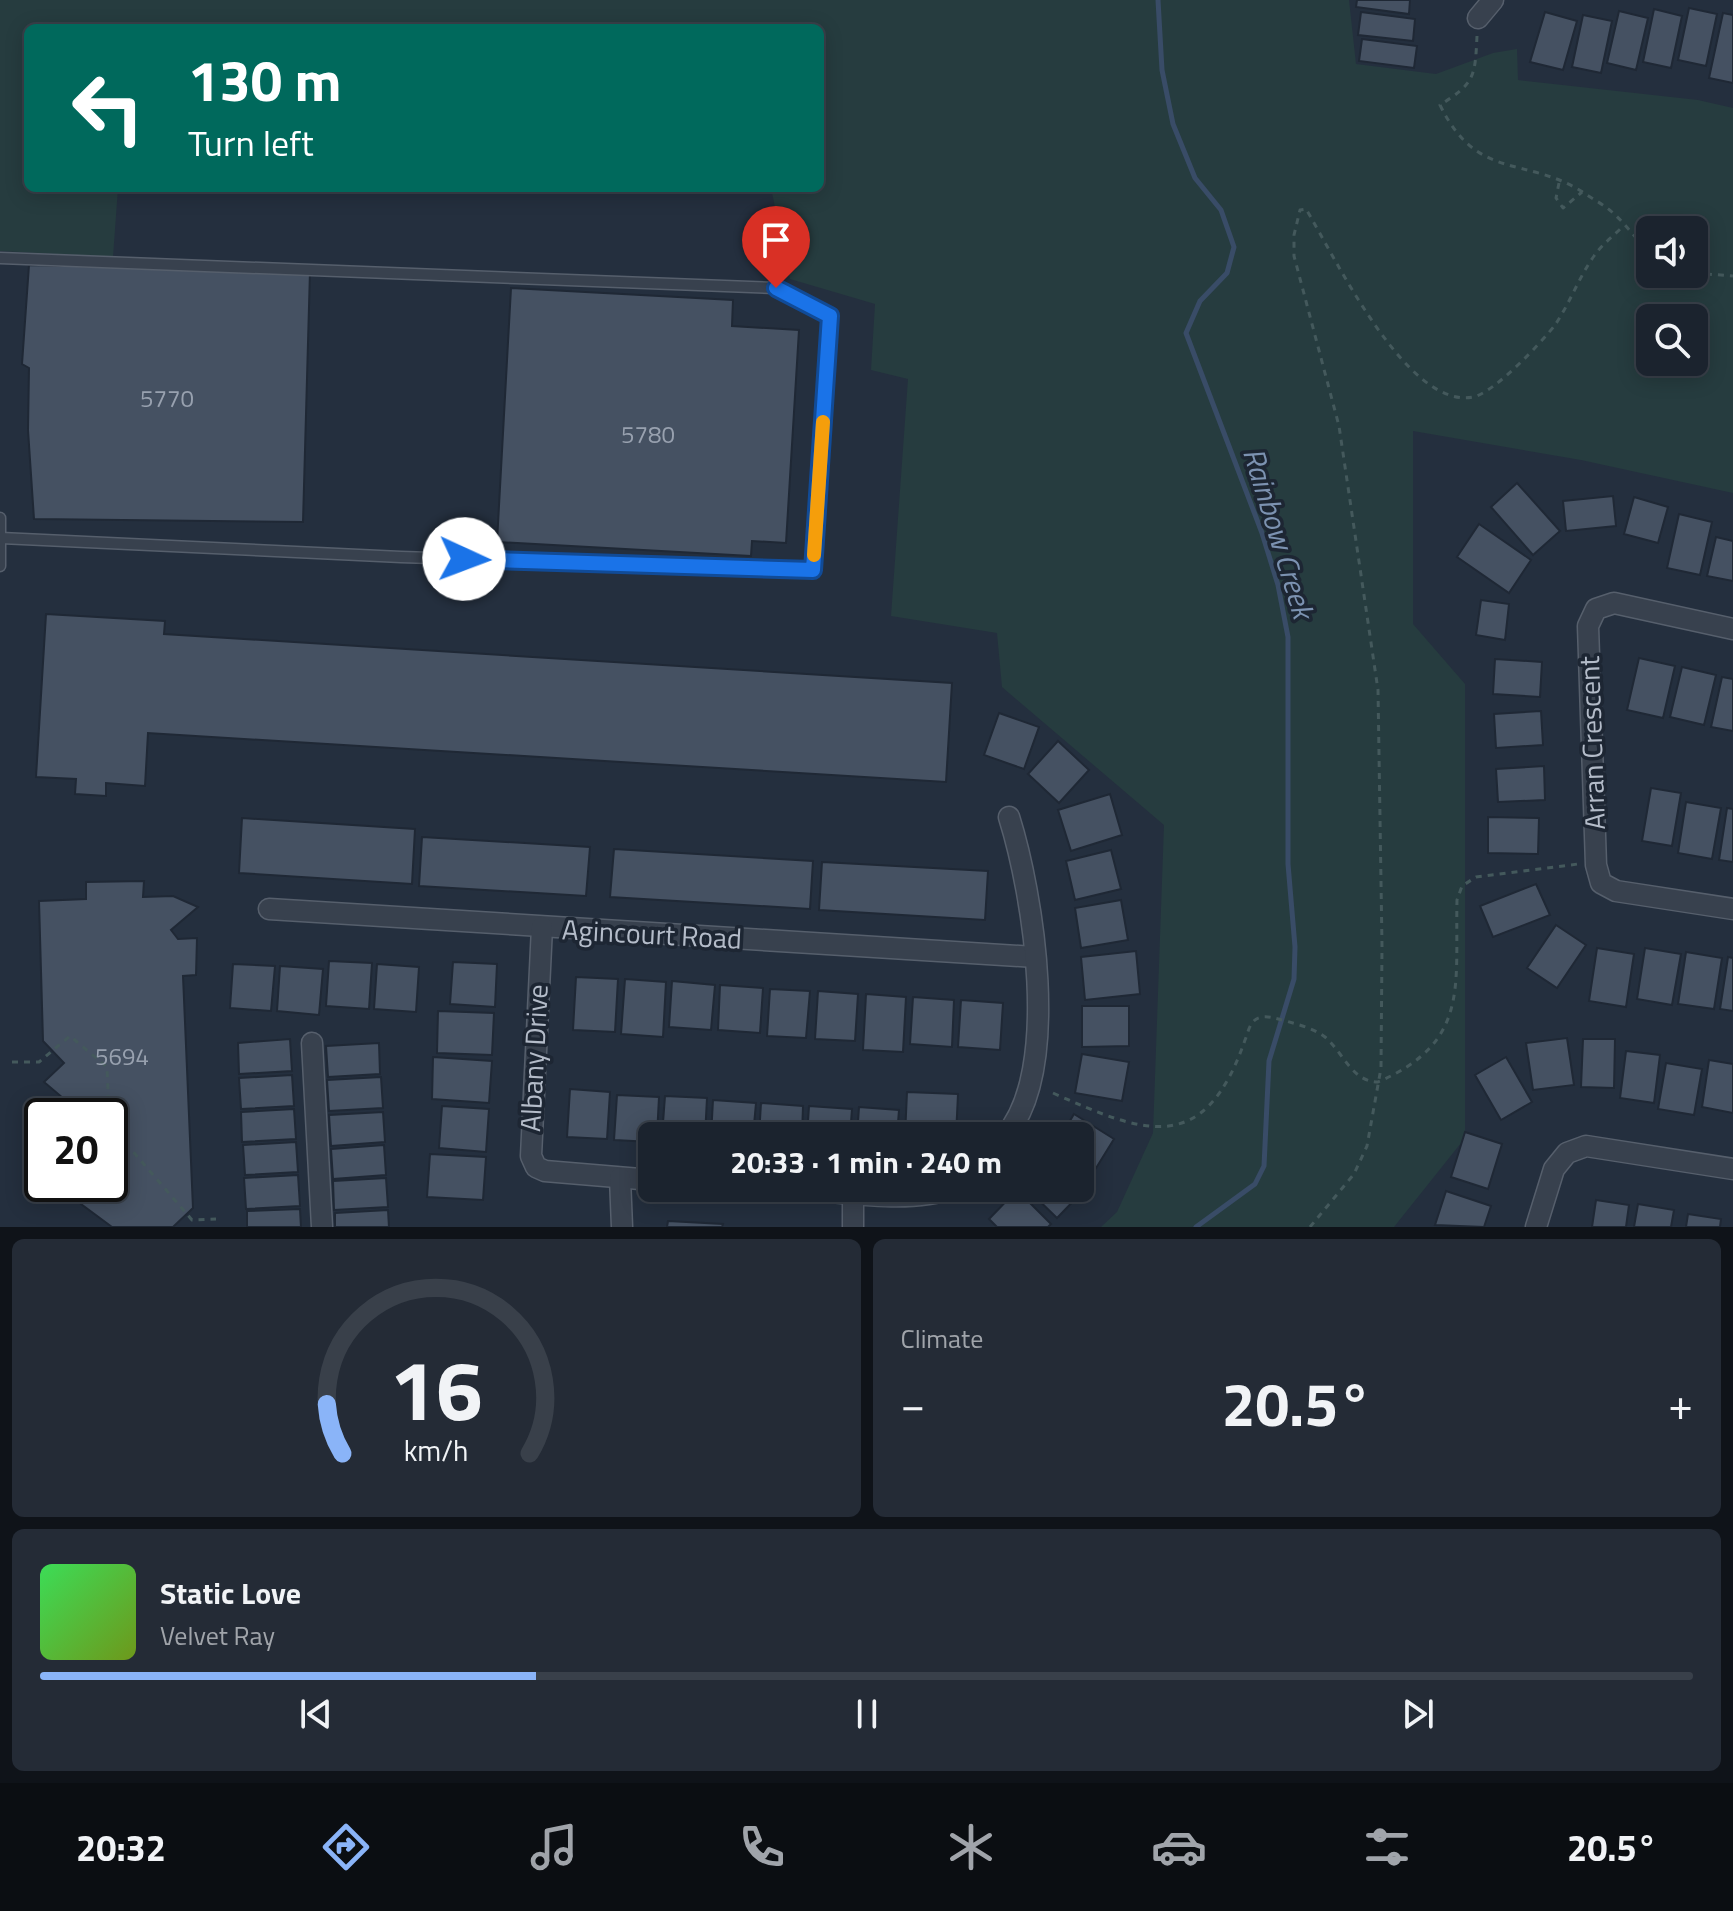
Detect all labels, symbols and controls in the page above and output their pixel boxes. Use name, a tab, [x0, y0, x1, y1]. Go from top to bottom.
text: 130 m	[188, 38, 341, 123]
icon: left	[56, 56, 160, 160]
text: Turn left	[188, 115, 314, 170]
pin	[742, 206, 810, 288]
map controls	[1636, 216, 1708, 376]
button: sound	[1636, 216, 1708, 288]
icon: arrive	[754, 218, 798, 262]
button: search	[1636, 304, 1708, 376]
house number: 5770	[140, 380, 194, 416]
house number: 5780	[621, 416, 675, 452]
water label: Rainbow Creek	[1231, 442, 1328, 627]
position arrow	[422, 517, 506, 601]
street label: Arran Crescent	[1567, 655, 1616, 831]
street label: Agincourt Road	[561, 907, 743, 960]
street label: Albany Drive	[508, 983, 559, 1133]
house number: 5694	[95, 1038, 149, 1074]
speed limit sign: 20	[24, 1098, 128, 1202]
text: 20:33 · 1 min · 240 m	[730, 1139, 1002, 1185]
text: Climate	[901, 1319, 983, 1358]
text: 16	[390, 1326, 483, 1452]
text: 20.5°	[1222, 1358, 1372, 1449]
text: −	[901, 1370, 925, 1437]
text: +	[1668, 1370, 1693, 1437]
text: km/h	[404, 1429, 469, 1472]
text: Static Love	[160, 1570, 301, 1616]
text: Velvet Ray	[160, 1616, 275, 1655]
icon: previous	[294, 1692, 338, 1736]
icon: pause	[845, 1692, 889, 1736]
icon: next	[1396, 1692, 1440, 1736]
icon: directions	[318, 1819, 374, 1875]
icon: music	[526, 1819, 582, 1875]
icon: phone	[734, 1819, 790, 1875]
icon: climate	[943, 1819, 999, 1875]
icon: car	[1151, 1819, 1207, 1875]
icon: filters	[1359, 1819, 1415, 1875]
text: 20:32	[76, 1820, 166, 1875]
text: 20.5°	[1567, 1820, 1657, 1875]

